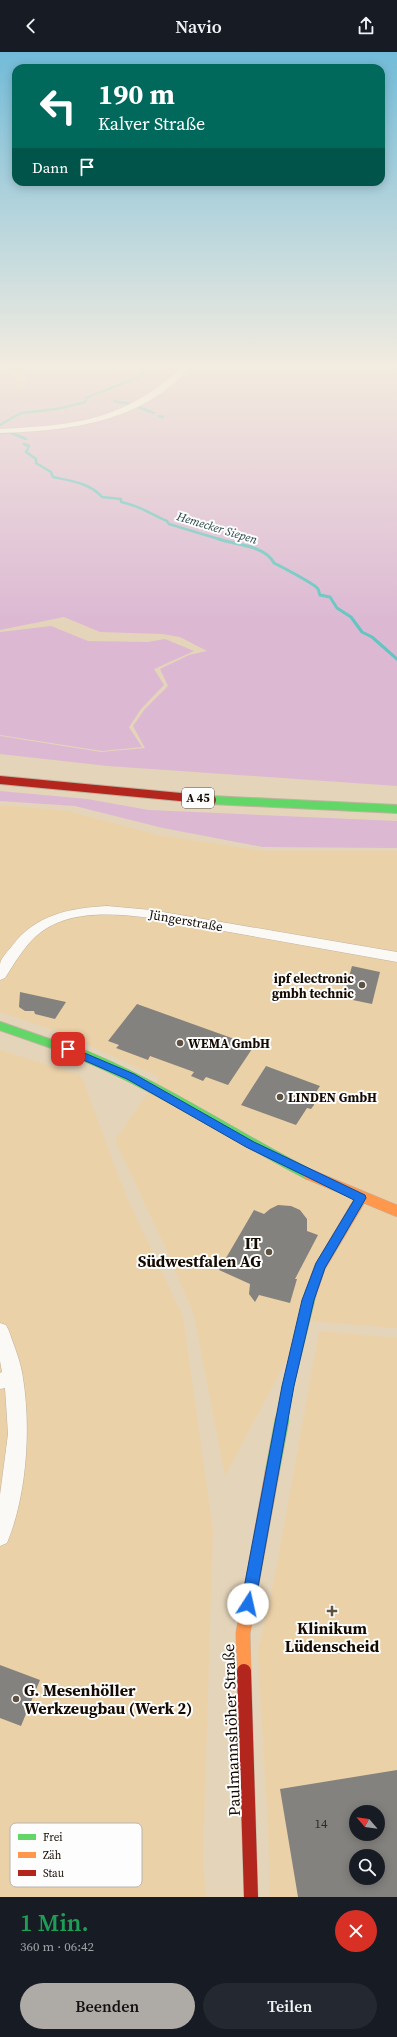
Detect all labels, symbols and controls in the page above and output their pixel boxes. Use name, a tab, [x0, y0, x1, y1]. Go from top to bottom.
text: Navio	[175, 14, 222, 39]
icon: back	[20, 15, 42, 37]
icon: share	[355, 15, 377, 37]
text: 190 m	[98, 75, 175, 113]
icon: left	[32, 80, 84, 132]
text: Kalver Straße	[98, 111, 205, 136]
icon: arrive	[76, 156, 98, 178]
text: Dann	[32, 157, 68, 178]
water label: Hemecker Siepen	[174, 508, 259, 548]
road number: A 45	[182, 788, 214, 808]
street label: Jüngerstraße	[147, 905, 225, 935]
place label: ipf electronic gmbh technic	[272, 970, 354, 1002]
marker: ipf electronic gmbh technic	[357, 980, 367, 990]
pin	[51, 1032, 85, 1066]
place label: WEMA GmbH	[188, 1035, 270, 1052]
icon: arrive	[57, 1038, 79, 1060]
marker: WEMA GmbH	[175, 1038, 185, 1048]
place label: LINDEN GmbH	[288, 1089, 377, 1106]
marker: LINDEN GmbH	[275, 1092, 285, 1102]
place label: IT Südwestfalen AG	[138, 1232, 261, 1272]
marker: IT Südwestfalen AG	[264, 1247, 274, 1257]
position arrow	[227, 1583, 269, 1625]
marker: Klinikum Lüdenscheid	[326, 1605, 338, 1617]
place label: Klinikum Lüdenscheid	[285, 1617, 380, 1657]
street label: Paulmannshöher Straße	[217, 1643, 245, 1817]
place label: G. Mesenhöller Werkzeugbau (Werk 2)	[24, 1679, 192, 1719]
marker: G. Mesenhöller Werkzeugbau (Werk 2)	[11, 1694, 21, 1704]
north arrow	[349, 1805, 385, 1841]
map controls	[349, 1805, 385, 1885]
house number: 14	[315, 1815, 328, 1832]
legend	[10, 1823, 142, 1887]
text: Frei	[43, 1830, 63, 1845]
text: Zäh	[43, 1848, 62, 1863]
button: search	[349, 1849, 385, 1885]
text: Stau	[43, 1866, 65, 1881]
text: 1 Min.	[20, 1906, 89, 1939]
button: close	[335, 1910, 377, 1952]
text: 360 m · 06:42	[20, 1938, 94, 1955]
button: Beenden	[20, 1983, 195, 2029]
button: Teilen	[203, 1983, 377, 2029]

